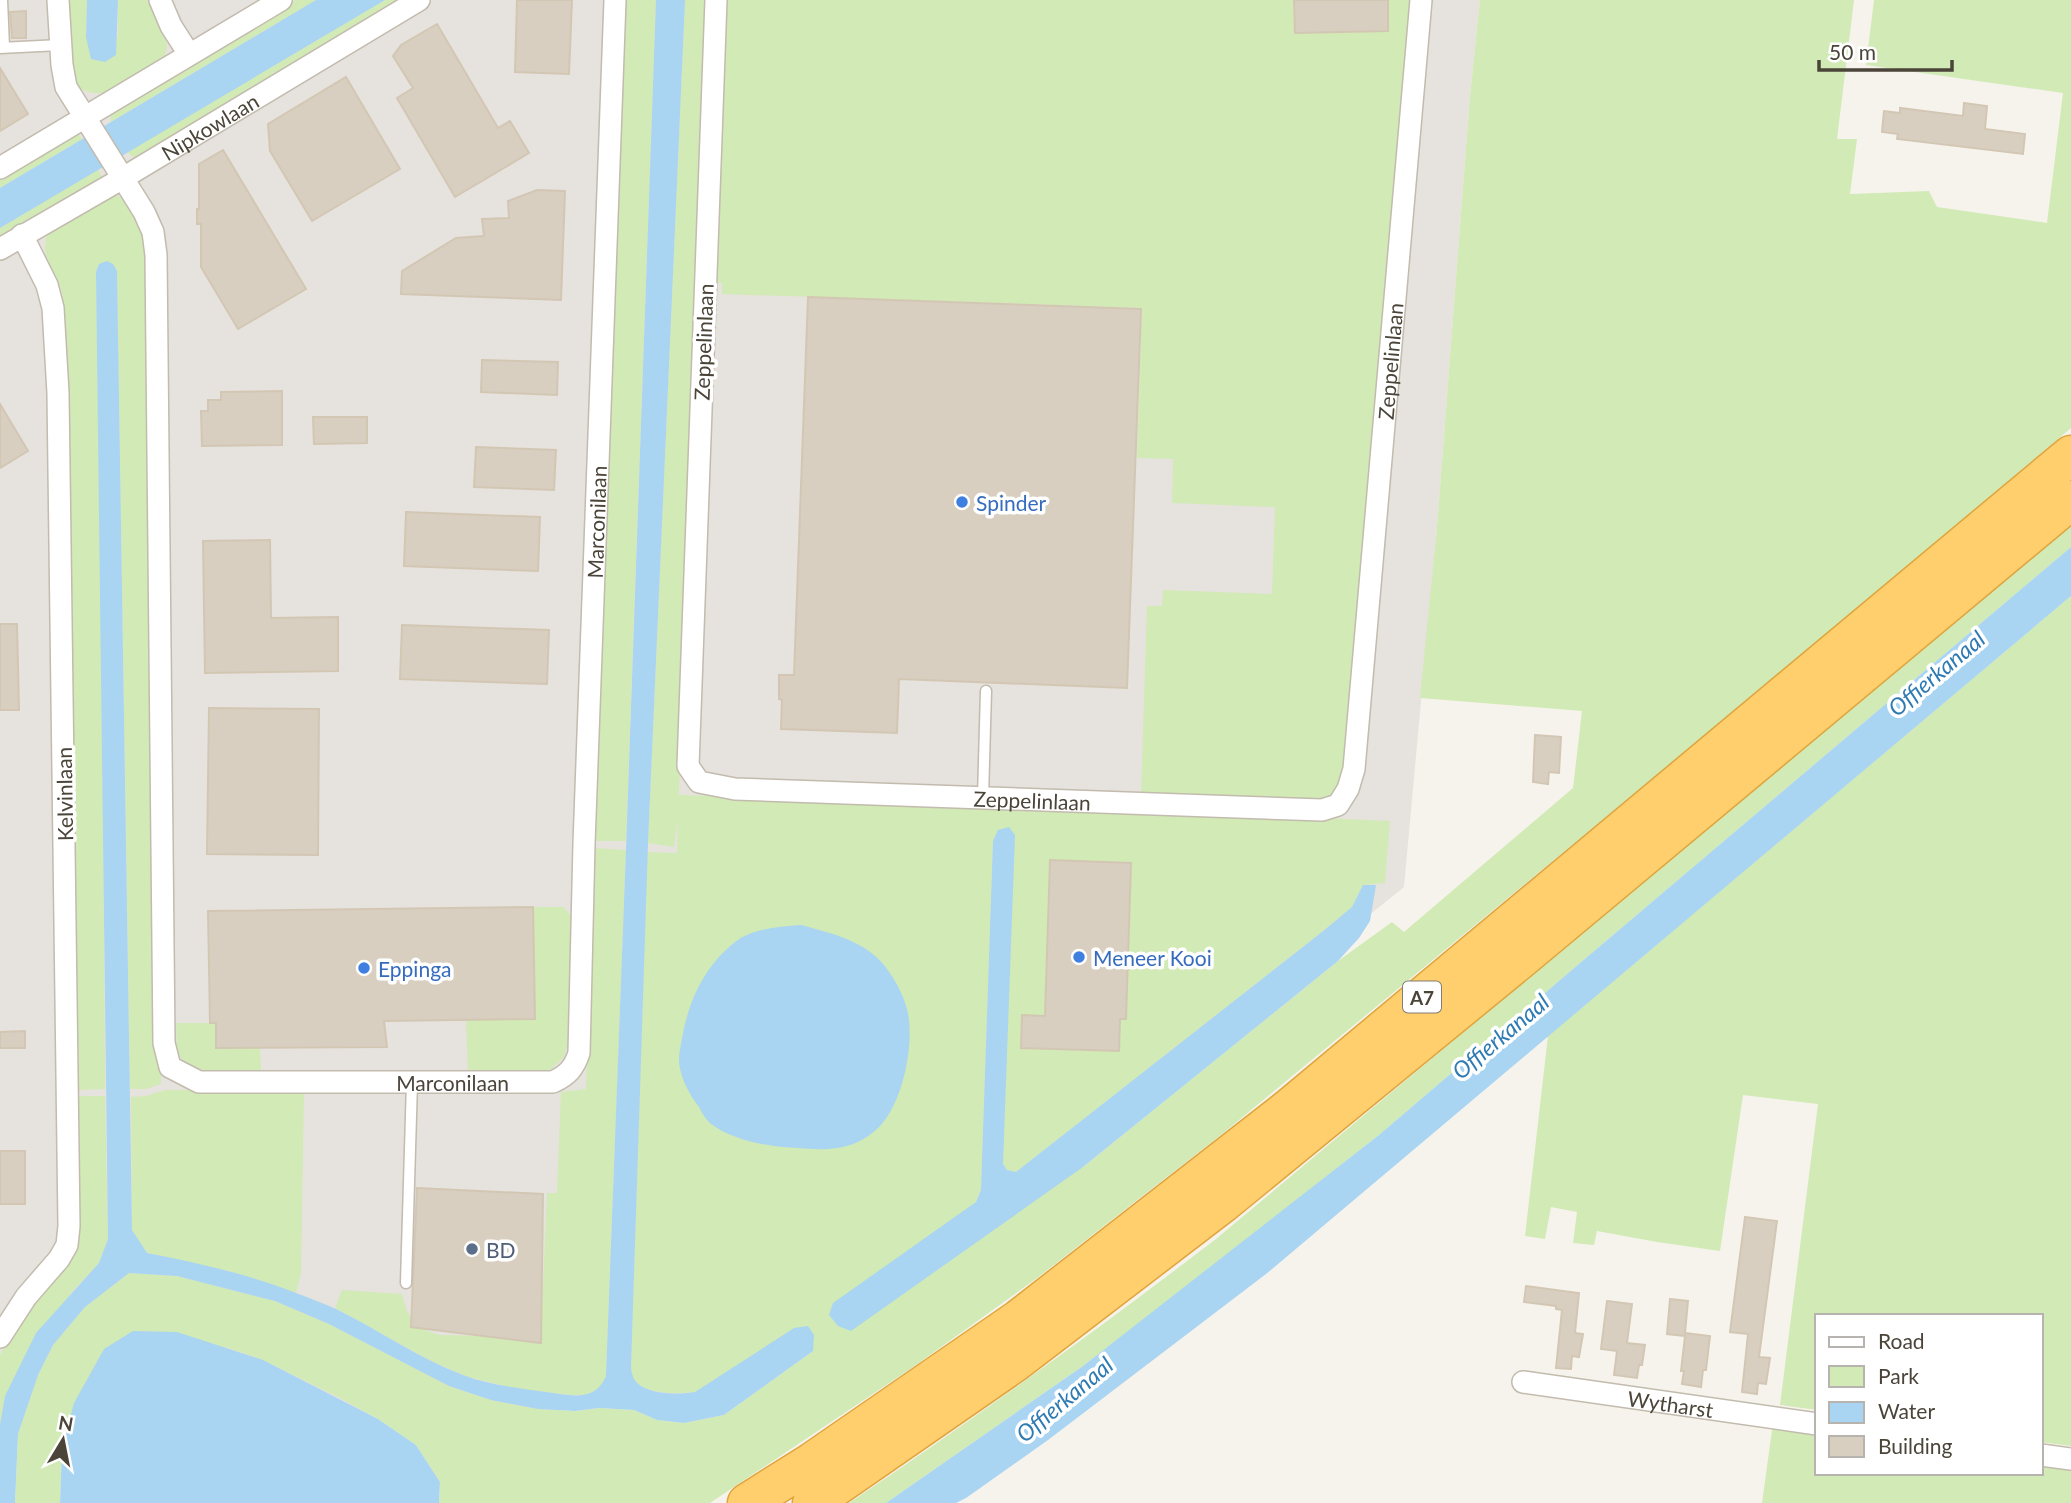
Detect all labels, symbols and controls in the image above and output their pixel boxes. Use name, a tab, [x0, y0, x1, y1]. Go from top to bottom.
scale bar	[1819, 28, 1952, 72]
text: 50 m	[1829, 39, 1876, 64]
street label: Nipkowlaan	[157, 87, 263, 165]
street label: Zeppelinlaan	[688, 283, 718, 401]
street label: Zeppelinlaan	[1372, 302, 1407, 420]
street label: Marconilaan	[581, 465, 610, 579]
place label: Spinder	[976, 490, 1047, 515]
marker: Spinder	[954, 494, 970, 510]
water label: Offierkanaal	[1882, 624, 1990, 722]
street label: Kelvinlaan	[51, 747, 77, 841]
street label: Zeppelinlaan	[973, 785, 1091, 814]
place label: Meneer Kooi	[1093, 945, 1212, 970]
marker: Meneer Kooi	[1071, 949, 1087, 965]
place label: Eppinga	[378, 956, 452, 981]
marker: Eppinga	[356, 960, 372, 976]
road number: A7	[1403, 981, 1441, 1012]
water label: Offierkanaal	[1446, 987, 1554, 1085]
street label: Marconilaan	[396, 1070, 509, 1095]
place label: BD	[486, 1237, 516, 1262]
marker: BD	[464, 1241, 480, 1257]
legend	[1815, 1314, 2043, 1475]
text: Road	[1878, 1328, 1925, 1353]
water label: Offierkanaal	[1010, 1350, 1118, 1448]
text: Park	[1878, 1363, 1919, 1388]
street label: Wytharst	[1626, 1385, 1715, 1422]
text: Water	[1878, 1398, 1935, 1423]
north arrow	[28, 1405, 98, 1475]
text: N	[57, 1410, 75, 1435]
text: Building	[1878, 1433, 1953, 1458]

